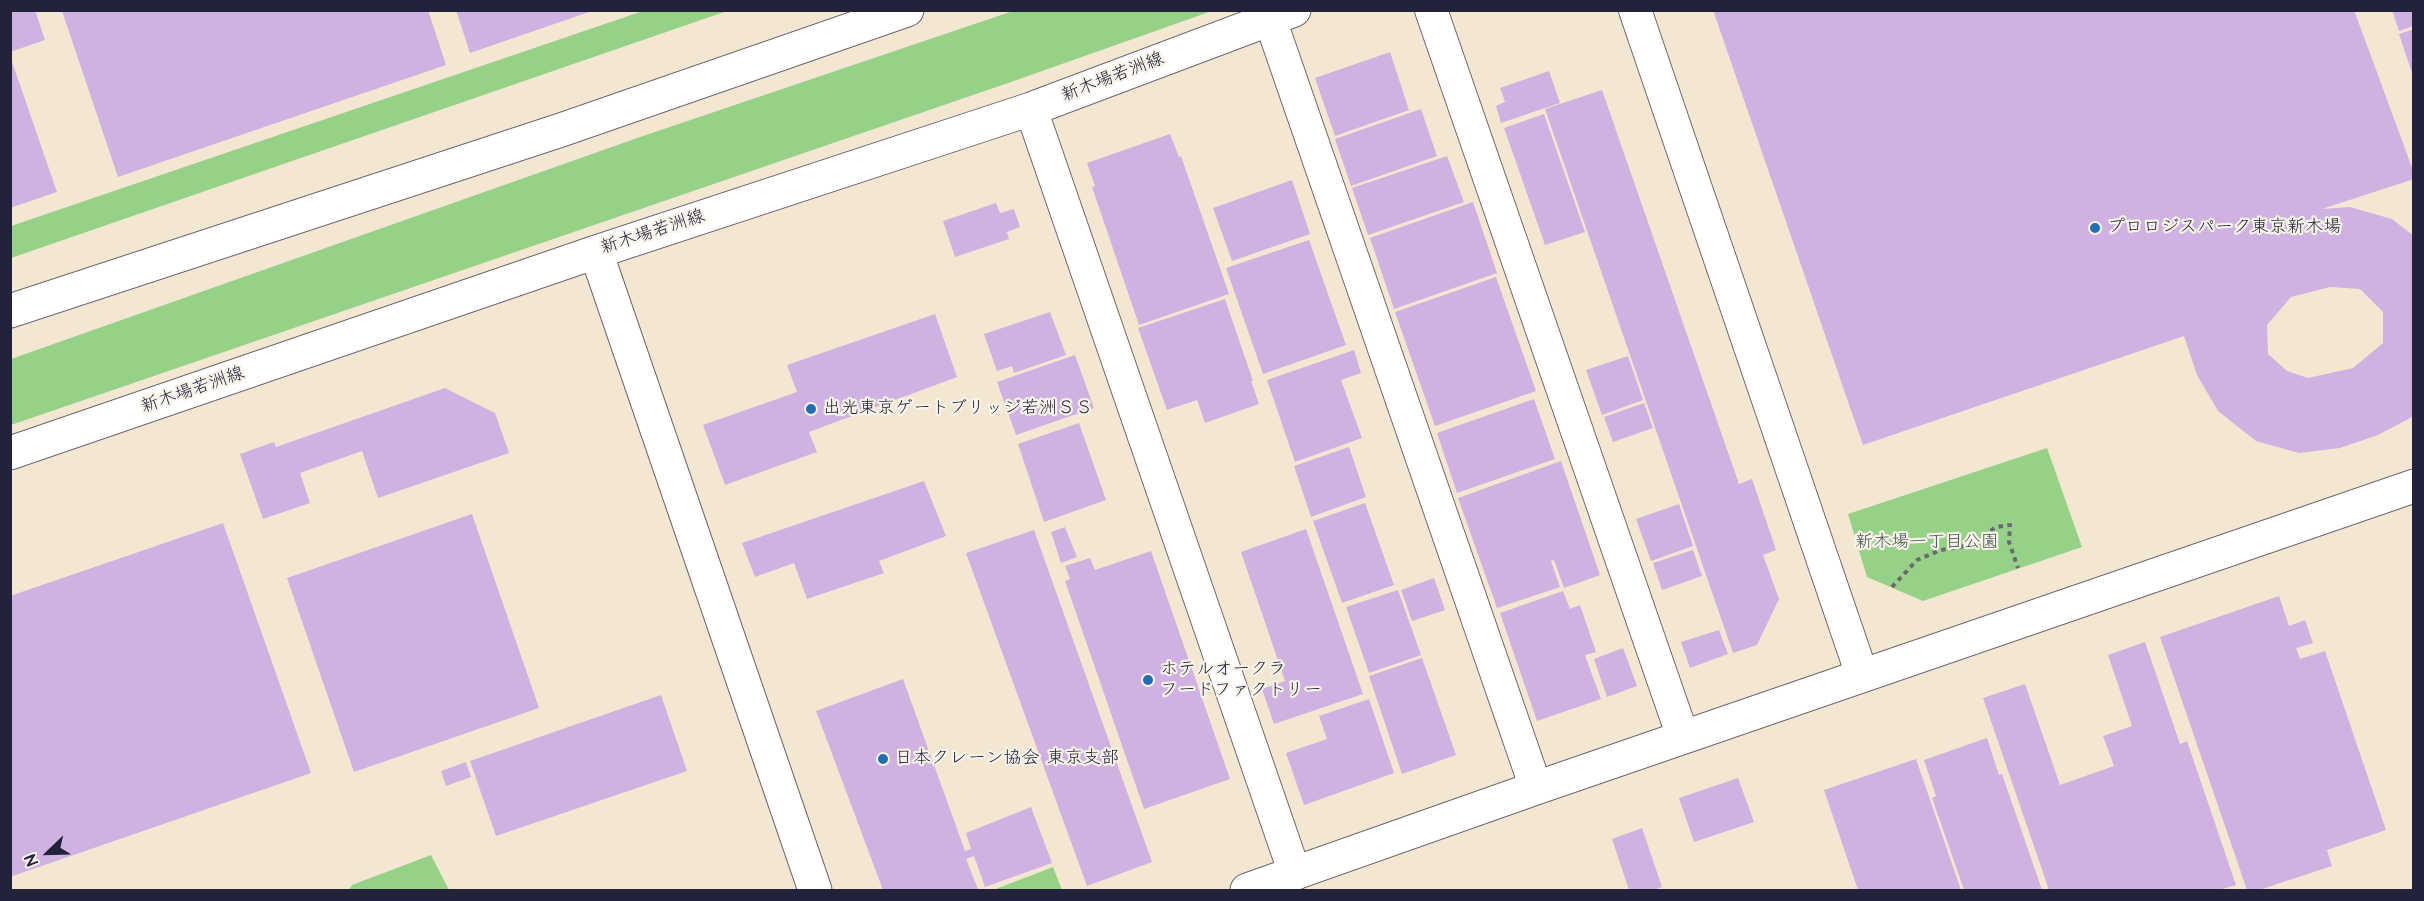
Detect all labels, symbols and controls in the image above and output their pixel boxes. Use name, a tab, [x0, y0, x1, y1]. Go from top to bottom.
street label: 新木場若洲線	[1059, 49, 1167, 107]
street label: 新木場若洲線	[598, 206, 708, 260]
place label: プロロジスパーク東京新木場	[2107, 217, 2341, 239]
marker: プロロジスパーク東京新木場	[2088, 221, 2102, 235]
street label: 新木場若洲線	[138, 363, 248, 419]
place label: 出光東京ゲートブリッジ若洲ＳＳ	[823, 398, 1093, 420]
marker: 出光東京ゲートブリッジ若洲ＳＳ	[804, 402, 818, 416]
park label: 新木場一丁目公園	[1855, 532, 1999, 554]
place label: ホテルオークラ フードファクトリー	[1160, 659, 1322, 702]
marker: ホテルオークラ フードファクトリー	[1141, 673, 1155, 687]
place label: 日本クレーン協会 東京支部	[895, 748, 1119, 770]
marker: 日本クレーン協会 東京支部	[876, 752, 890, 766]
north arrow	[18, 823, 78, 883]
text: N	[19, 851, 44, 869]

